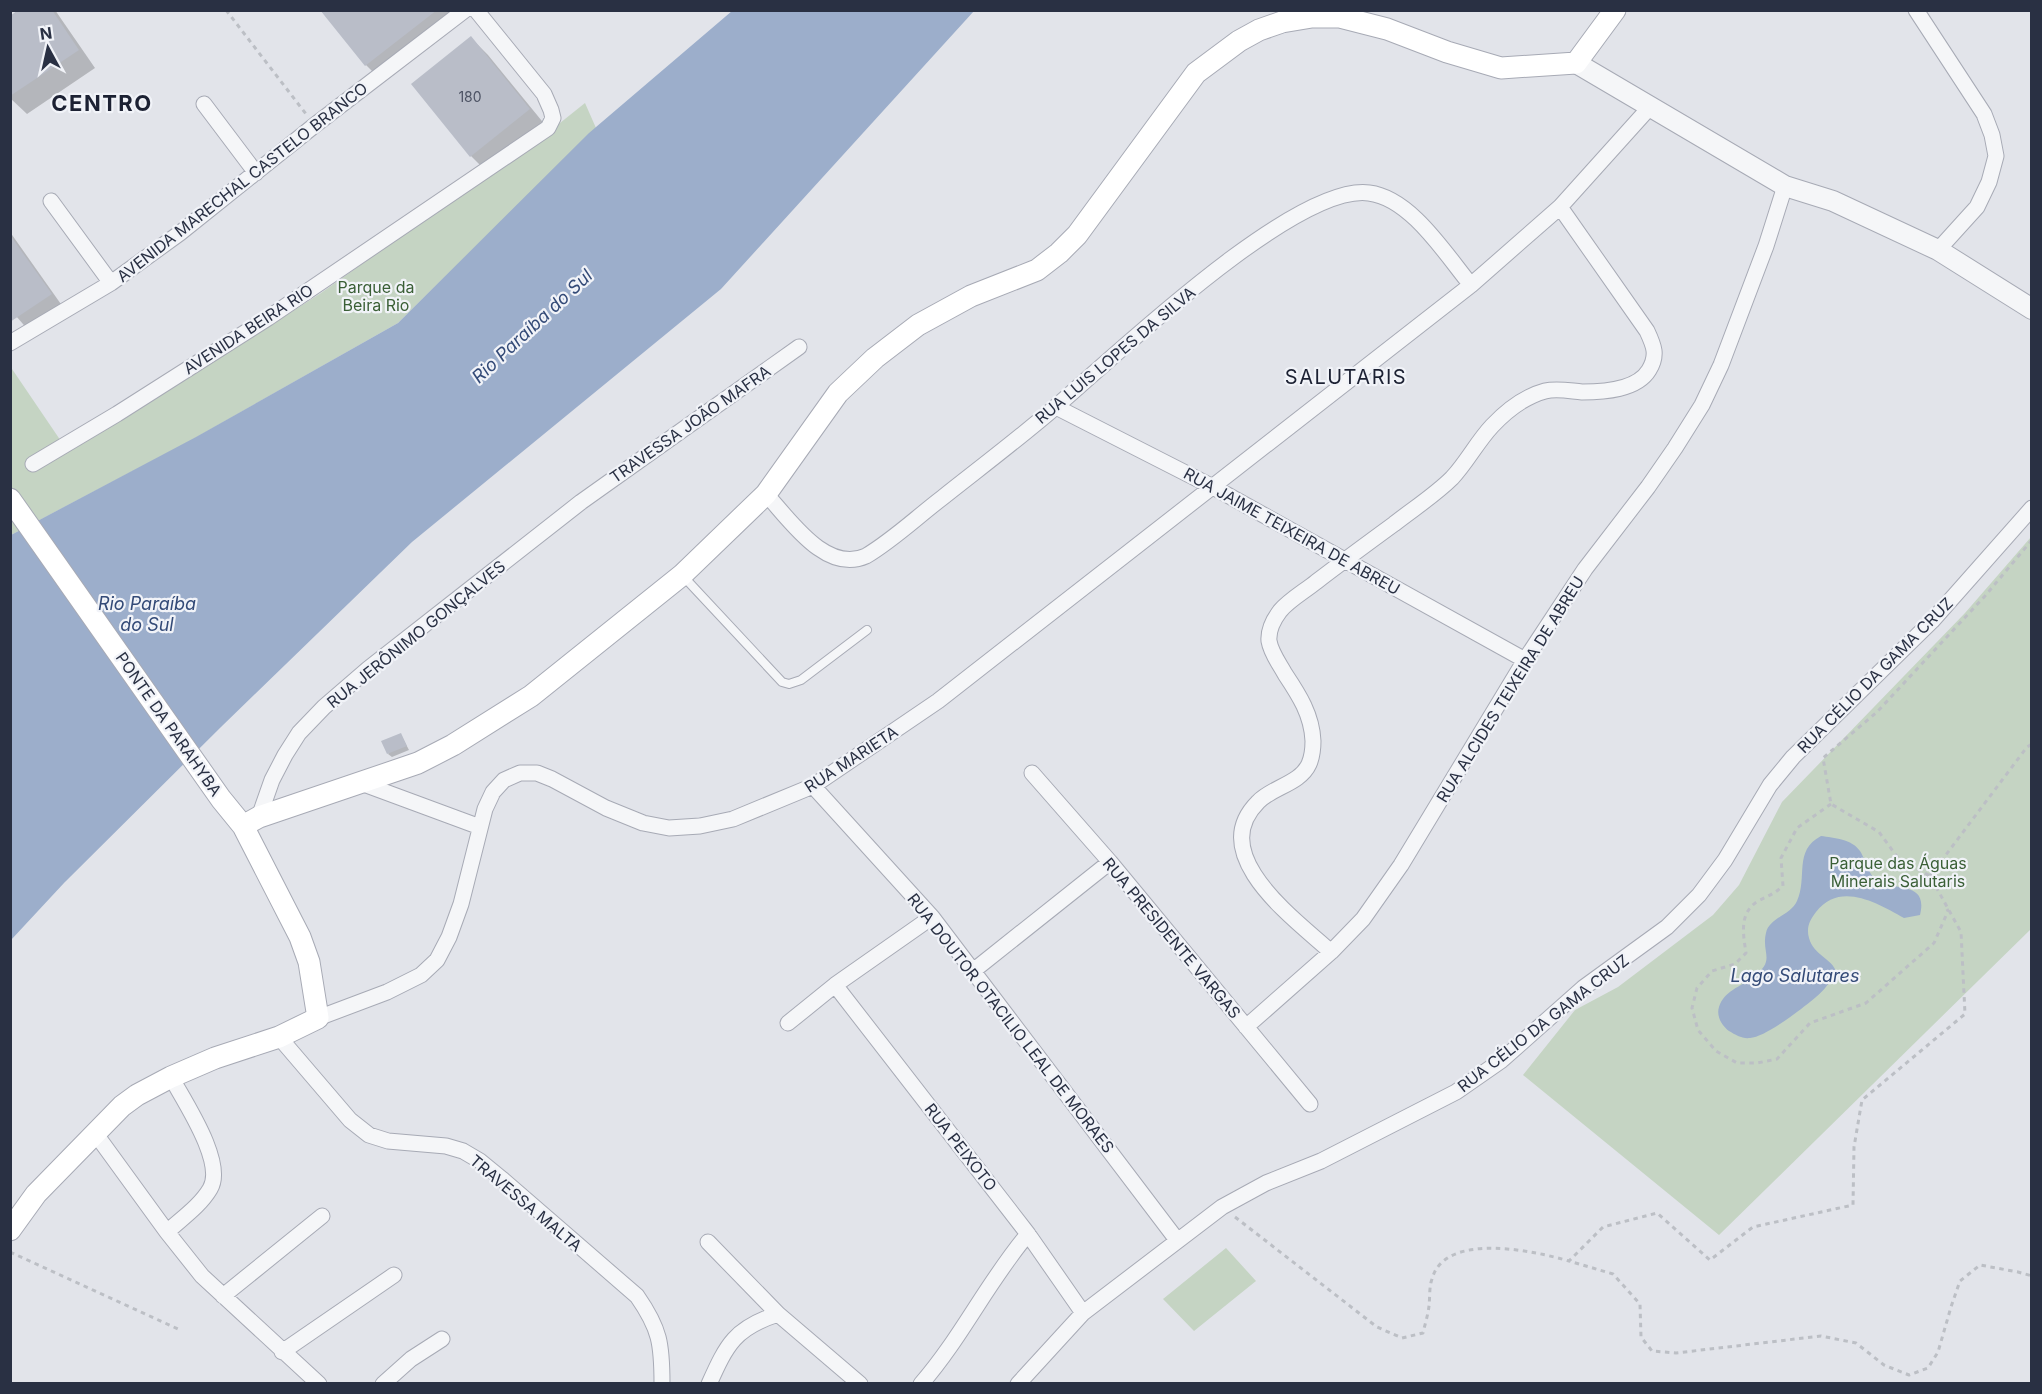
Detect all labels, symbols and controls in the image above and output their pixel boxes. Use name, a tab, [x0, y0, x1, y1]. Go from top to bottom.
north arrow	[18, 18, 78, 78]
text: N	[38, 22, 53, 44]
street label: AVENIDA MARECHAL CASTELO BRANCO	[113, 78, 371, 286]
house number: 180	[458, 88, 482, 105]
district label: CENTRO	[51, 90, 153, 116]
water label: Rio Paraíba do Sul	[468, 264, 597, 387]
park label: Parque da Beira Rio	[338, 277, 414, 315]
street label: AVENIDA BEIRA RIO	[179, 280, 317, 378]
street label: RUA LUIS LOPES DA SILVA	[1031, 282, 1199, 428]
street label: TRAVESSA JOÃO MAFRA	[606, 361, 774, 487]
district label: SALUTARIS	[1285, 365, 1407, 389]
street label: RUA JAIME TEIXEIRA DE ABREU	[1180, 463, 1404, 599]
street label: RUA JERÔNIMO GONÇALVES	[323, 556, 509, 712]
street label: RUA ALCIDES TEIXEIRA DE ABREU	[1432, 572, 1588, 806]
water label: Rio Paraíba do Sul	[98, 593, 196, 635]
street label: RUA CÉLIO DA GAMA CRUZ	[1793, 593, 1957, 757]
street label: PONTE DA PARAHYBA	[112, 648, 226, 800]
street label: RUA MARIETA	[801, 721, 901, 797]
street label: RUA PRESIDENTE VARGAS	[1099, 853, 1245, 1023]
park label: Parque das Águas Minerais Salutaris	[1829, 853, 1967, 891]
street label: RUA DOUTOR OTACILIO LEAL DE MORAES	[903, 889, 1119, 1157]
street label: RUA CÉLIO DA GAMA CRUZ	[1453, 950, 1633, 1096]
water label: Lago Salutares	[1731, 965, 1859, 986]
street label: RUA PEIXOTO	[921, 1099, 1001, 1195]
street label: TRAVESSA MALTA	[466, 1150, 586, 1256]

